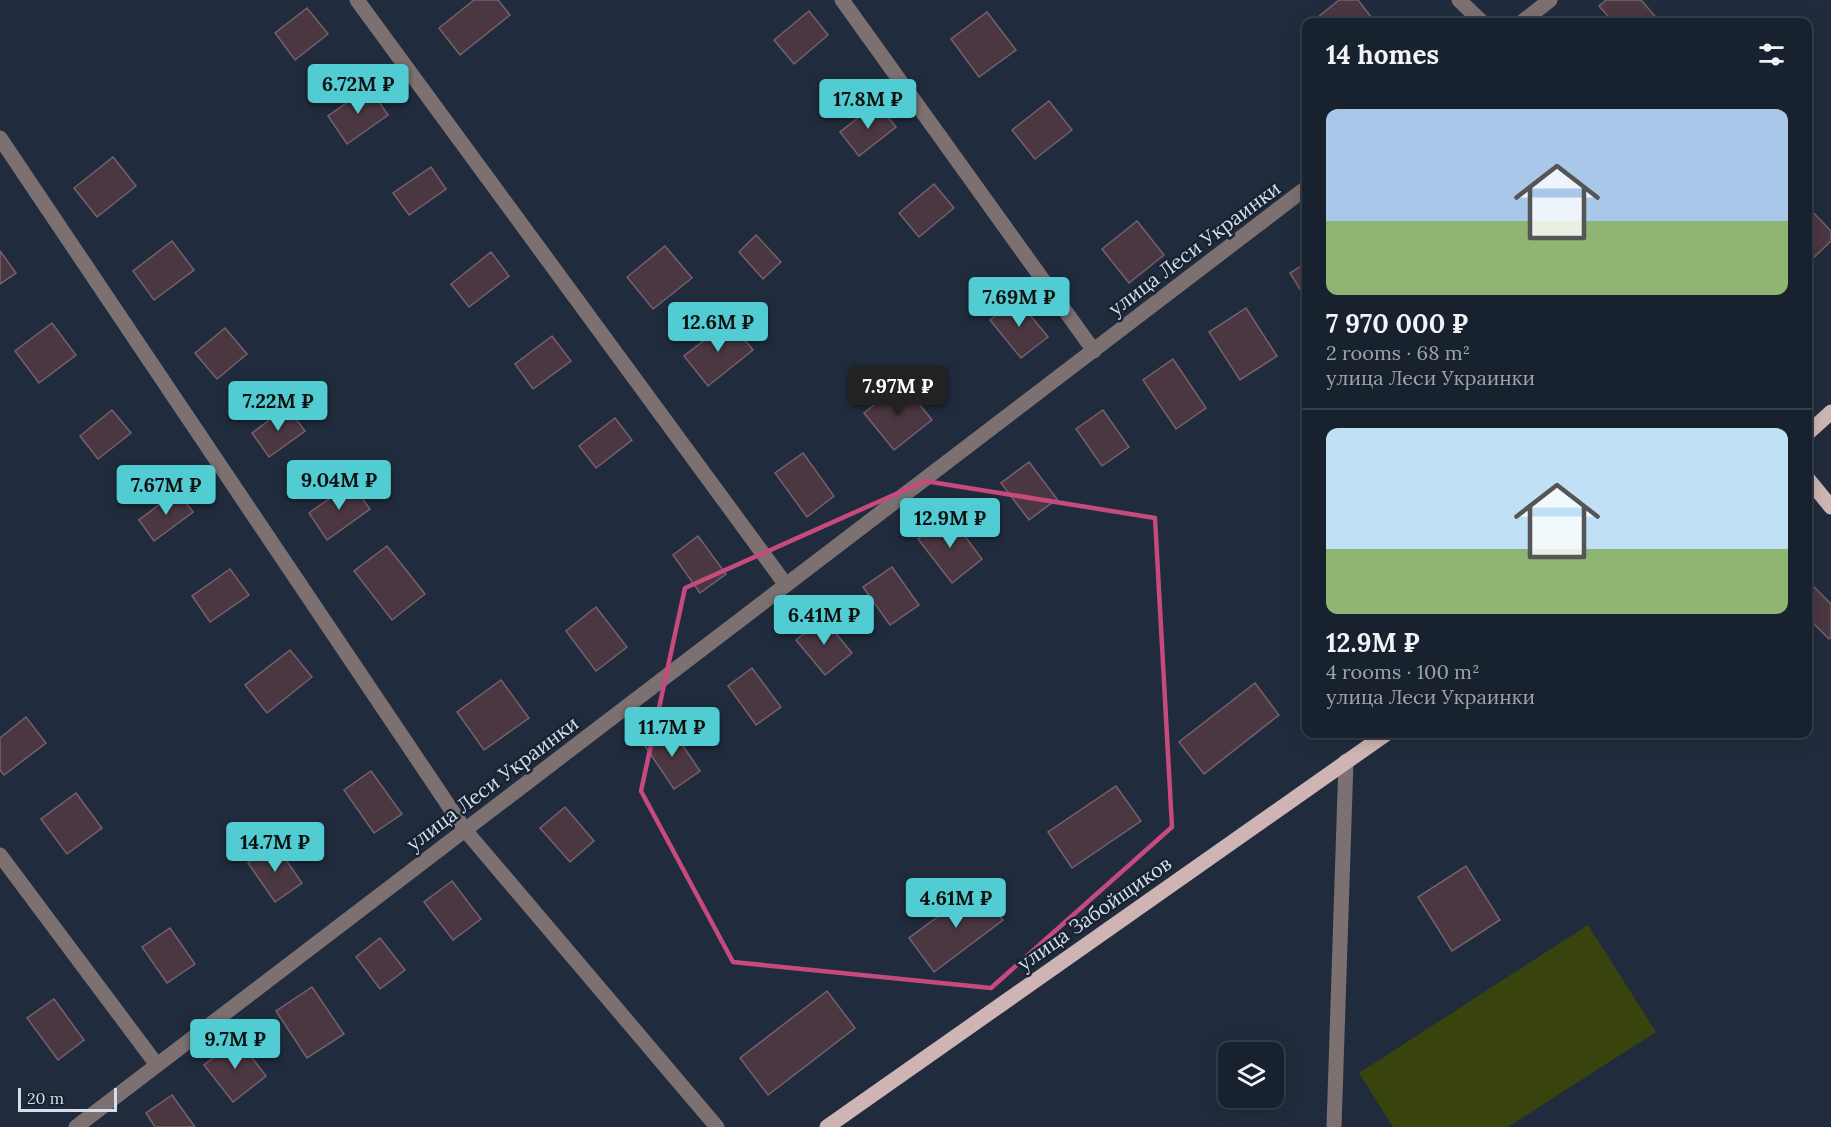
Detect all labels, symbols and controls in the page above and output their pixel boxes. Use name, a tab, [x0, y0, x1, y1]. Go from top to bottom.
text: 14 homes	[1326, 38, 1439, 71]
icon: filters	[1755, 38, 1788, 71]
pin: 6.72M ₽	[303, 64, 413, 115]
text: 6.72M ₽	[322, 71, 394, 96]
pin: 17.8M ₽	[813, 79, 923, 130]
text: 17.8M ₽	[833, 86, 903, 111]
icon: home	[1503, 148, 1611, 256]
street label: улица Леси Украинки	[1103, 175, 1285, 321]
pin: 7.69M ₽	[964, 277, 1074, 328]
text: 7.69M ₽	[983, 284, 1055, 309]
pin: 12.6M ₽	[663, 302, 773, 353]
text: 7 970 000 ₽	[1326, 307, 1468, 340]
text: 12.6M ₽	[682, 309, 754, 334]
text: 2 rooms · 68 m²	[1326, 340, 1470, 365]
text: улица Леси Украинки	[1326, 365, 1535, 390]
pin: 7.97M ₽	[843, 366, 953, 417]
text: 7.97M ₽	[863, 373, 933, 398]
pin: 7.22M ₽	[223, 381, 333, 432]
text: 7.22M ₽	[242, 388, 314, 413]
pin: 9.04M ₽	[284, 460, 394, 511]
pin: 7.67M ₽	[111, 465, 221, 516]
text: 9.04M ₽	[301, 467, 377, 492]
icon: home	[1503, 467, 1611, 575]
text: 7.67M ₽	[131, 472, 201, 497]
pin: 12.9M ₽	[895, 498, 1005, 549]
text: 12.9M ₽	[914, 505, 986, 530]
pin: 6.41M ₽	[769, 595, 879, 646]
text: 6.41M ₽	[788, 602, 860, 627]
text: 12.9M ₽	[1326, 626, 1420, 659]
text: 4 rooms · 100 m²	[1326, 659, 1480, 684]
text: улица Леси Украинки	[1326, 684, 1535, 709]
pin: 11.7M ₽	[617, 707, 727, 758]
street label: улица Леси Украинки	[401, 710, 583, 856]
text: 11.7M ₽	[639, 714, 705, 739]
pin: 14.7M ₽	[220, 822, 330, 873]
text: 14.7M ₽	[240, 829, 310, 854]
street label: улица Забойщиков	[1012, 850, 1176, 976]
pin: 4.61M ₽	[901, 878, 1011, 929]
text: 4.61M ₽	[920, 885, 992, 910]
pin: 9.7M ₽	[186, 1019, 284, 1070]
text: 9.7M ₽	[204, 1026, 266, 1051]
map controls	[1218, 1042, 1284, 1108]
button: layers	[1218, 1042, 1284, 1108]
scale bar	[18, 1085, 117, 1112]
text: 20 m	[27, 1088, 64, 1108]

